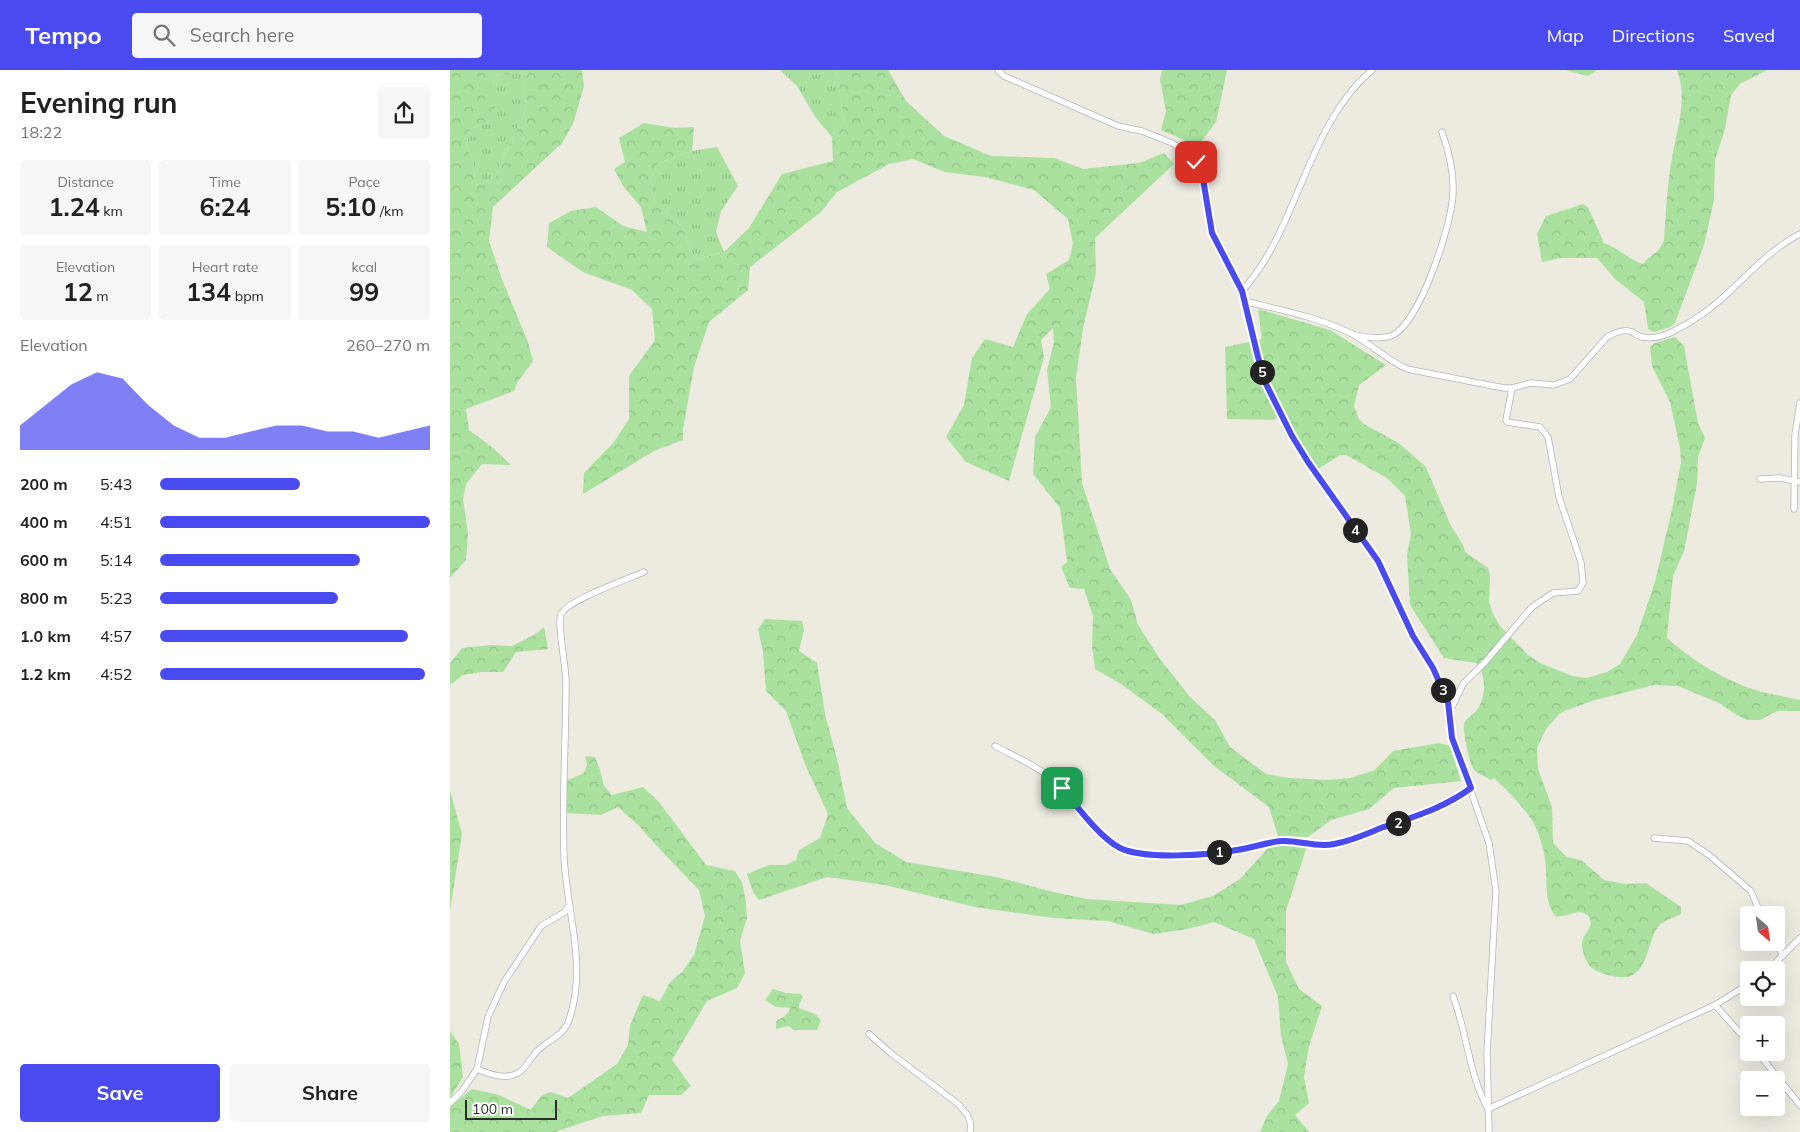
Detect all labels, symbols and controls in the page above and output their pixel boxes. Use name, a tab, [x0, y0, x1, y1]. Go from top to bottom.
search box	[132, 13, 482, 58]
text: Tempo	[25, 20, 102, 50]
icon: search	[150, 21, 178, 49]
text: Search here	[190, 23, 294, 47]
text: Map	[1547, 24, 1584, 47]
text: Directions	[1612, 24, 1695, 47]
text: Saved	[1723, 24, 1775, 47]
text: Evening run	[20, 85, 177, 120]
button: share	[378, 87, 430, 139]
text: 18:22	[20, 122, 62, 142]
pin	[1175, 141, 1217, 183]
icon: check	[1182, 148, 1210, 176]
text: Distance	[57, 173, 114, 191]
text: Time	[209, 173, 241, 191]
text: Pace	[349, 173, 380, 191]
text: 1.24	[48, 191, 100, 222]
text: 6:24	[199, 191, 251, 222]
text: 5:10	[325, 191, 376, 222]
text: km	[100, 202, 123, 220]
text: /km	[376, 202, 403, 220]
text: Elevation	[56, 258, 115, 276]
text: Heart rate	[192, 258, 258, 276]
text: kcal	[352, 258, 377, 276]
text: 12	[63, 276, 93, 307]
text: 134	[186, 276, 231, 307]
text: 99	[349, 276, 379, 307]
text: m	[93, 287, 109, 305]
text: bpm	[231, 287, 264, 305]
text: Elevation	[20, 335, 88, 355]
text: 260–270 m	[346, 335, 430, 355]
pin: 5	[1250, 360, 1274, 384]
text: 5	[1258, 363, 1267, 381]
text: 200 m	[20, 474, 68, 494]
text: 5:43	[100, 474, 132, 494]
text: 400 m	[20, 512, 68, 532]
text: 4:51	[100, 512, 132, 532]
pin: 4	[1342, 518, 1368, 542]
text: 4	[1351, 521, 1360, 539]
text: 600 m	[20, 550, 68, 570]
text: 5:14	[100, 550, 132, 570]
text: 800 m	[20, 588, 68, 608]
text: 5:23	[100, 588, 132, 608]
text: 1.0 km	[20, 626, 71, 646]
text: 4:57	[100, 626, 132, 646]
text: 1.2 km	[20, 664, 71, 684]
text: 4:52	[100, 664, 132, 684]
pin: 3	[1430, 678, 1456, 702]
text: 3	[1439, 681, 1448, 699]
pin	[1041, 767, 1083, 809]
icon: arrive	[1048, 774, 1076, 802]
pin: 2	[1386, 810, 1410, 836]
text: 2	[1394, 814, 1403, 832]
pin: 1	[1206, 840, 1232, 864]
text: 1	[1215, 843, 1224, 861]
north arrow	[1740, 906, 1785, 951]
map controls	[1740, 906, 1785, 1116]
button: locate	[1740, 961, 1785, 1006]
button: +	[1740, 1016, 1785, 1061]
button: Save	[20, 1064, 220, 1122]
button: Share	[230, 1064, 430, 1122]
button: −	[1740, 1071, 1785, 1116]
scale bar	[465, 1097, 558, 1120]
text: 100 m	[472, 1100, 513, 1118]

